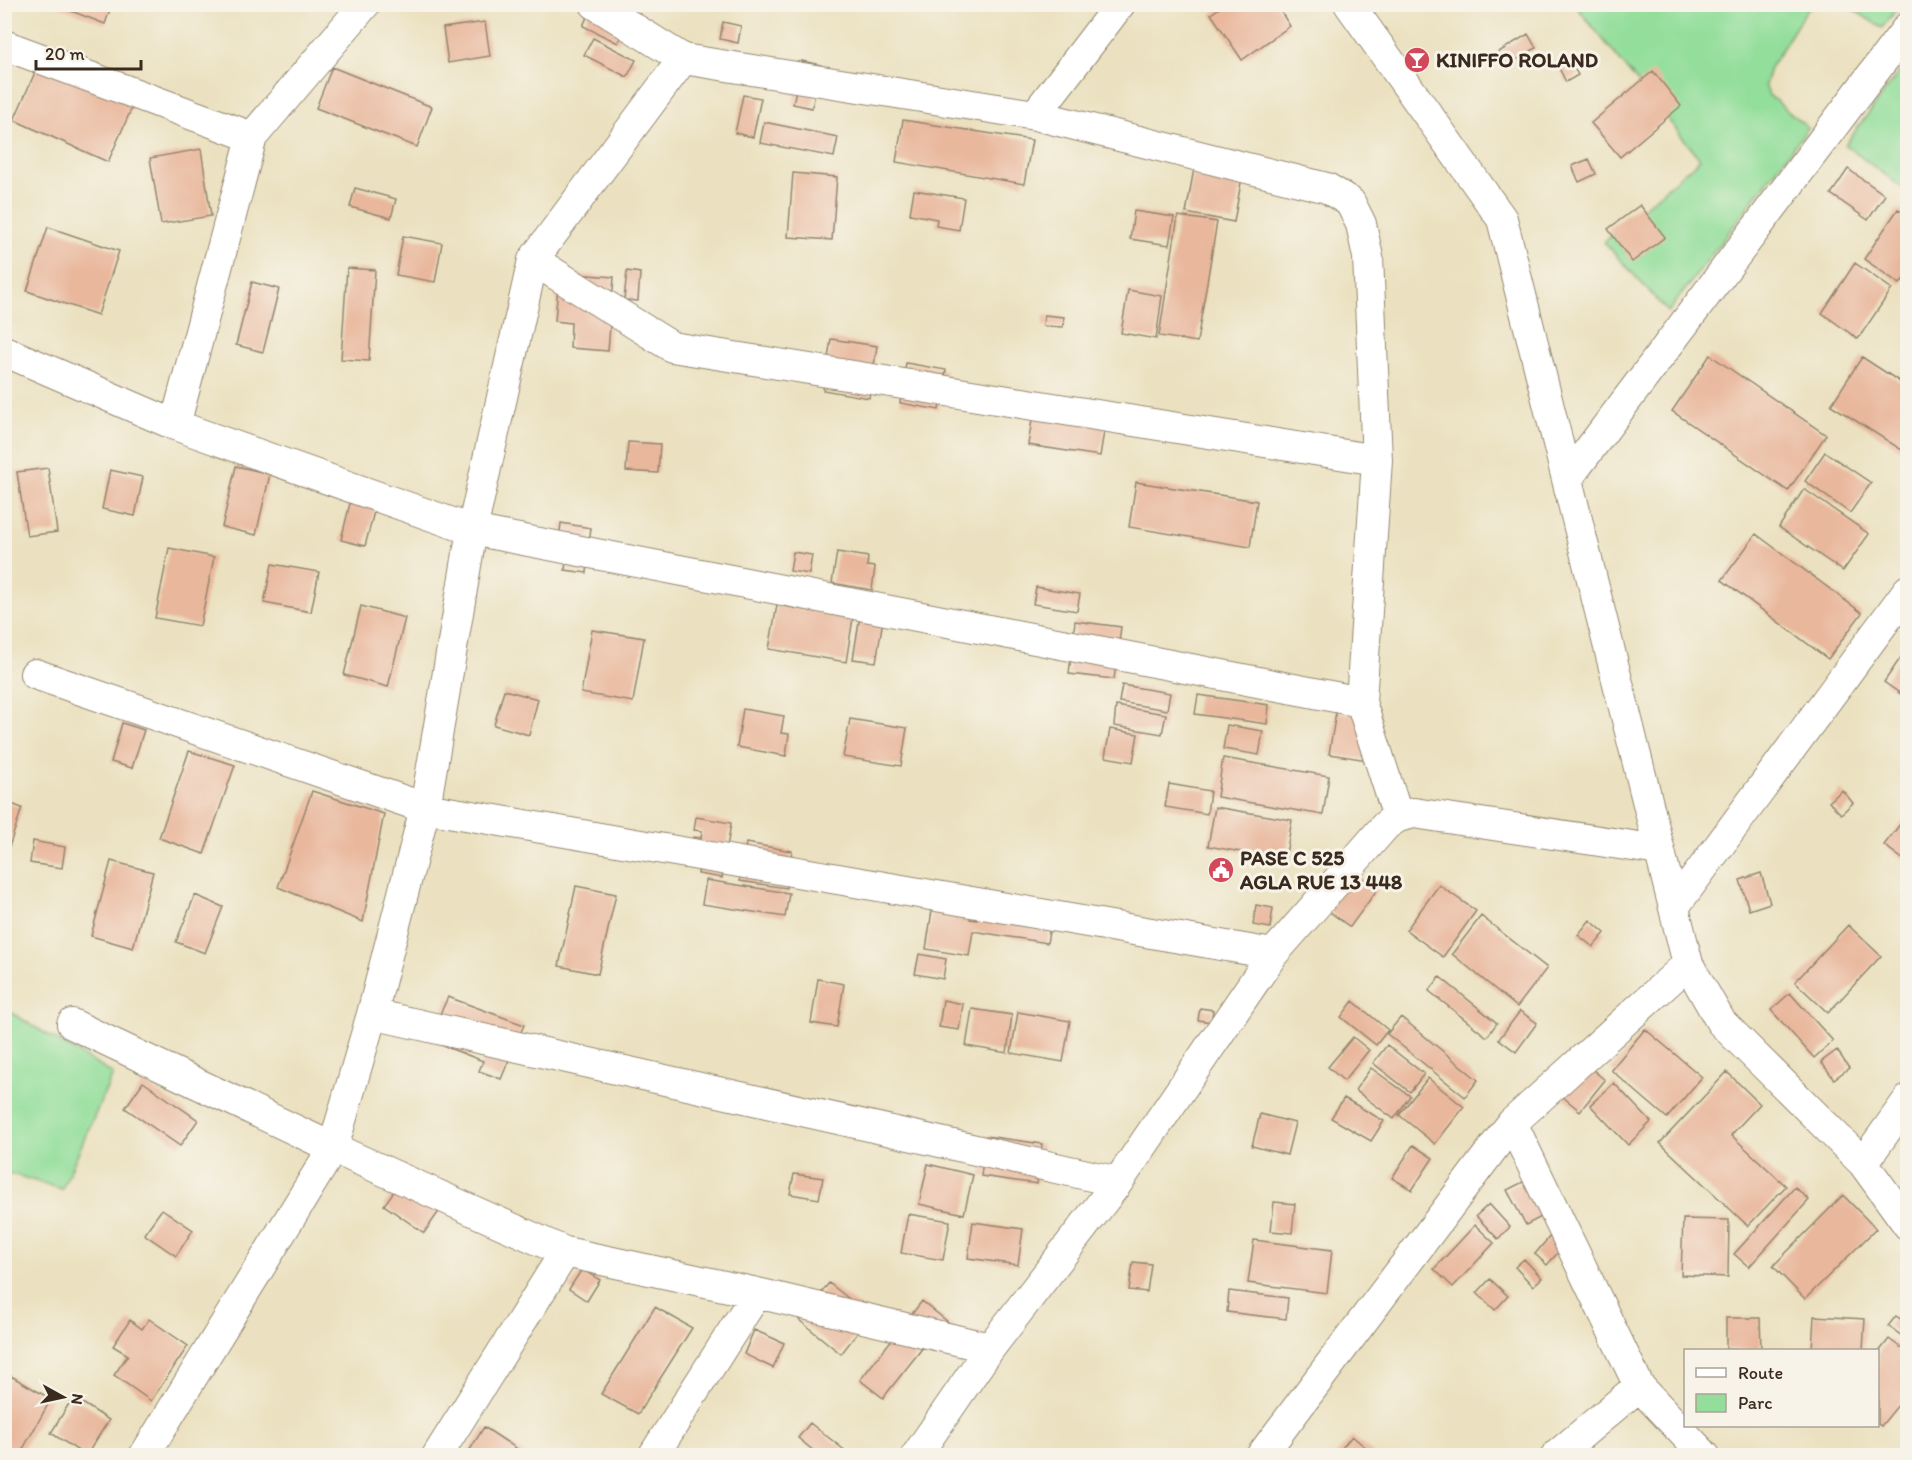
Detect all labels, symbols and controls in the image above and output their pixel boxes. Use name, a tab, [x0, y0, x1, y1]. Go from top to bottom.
scale bar	[36, 33, 141, 71]
text: 20 m	[45, 43, 85, 65]
bar icon: KINIFFO ROLAND	[1402, 45, 1432, 75]
place label: KINIFFO ROLAND	[1436, 47, 1598, 72]
place label: PASE C 525 AGLA RUE 13 448	[1239, 845, 1403, 894]
public building icon: PASE C 525 AGLA RUE 13 448	[1206, 855, 1236, 885]
legend	[1684, 1349, 1879, 1427]
text: Route	[1738, 1362, 1783, 1384]
north arrow	[33, 1367, 93, 1427]
text: N	[67, 1392, 88, 1406]
text: Parc	[1738, 1392, 1772, 1414]

